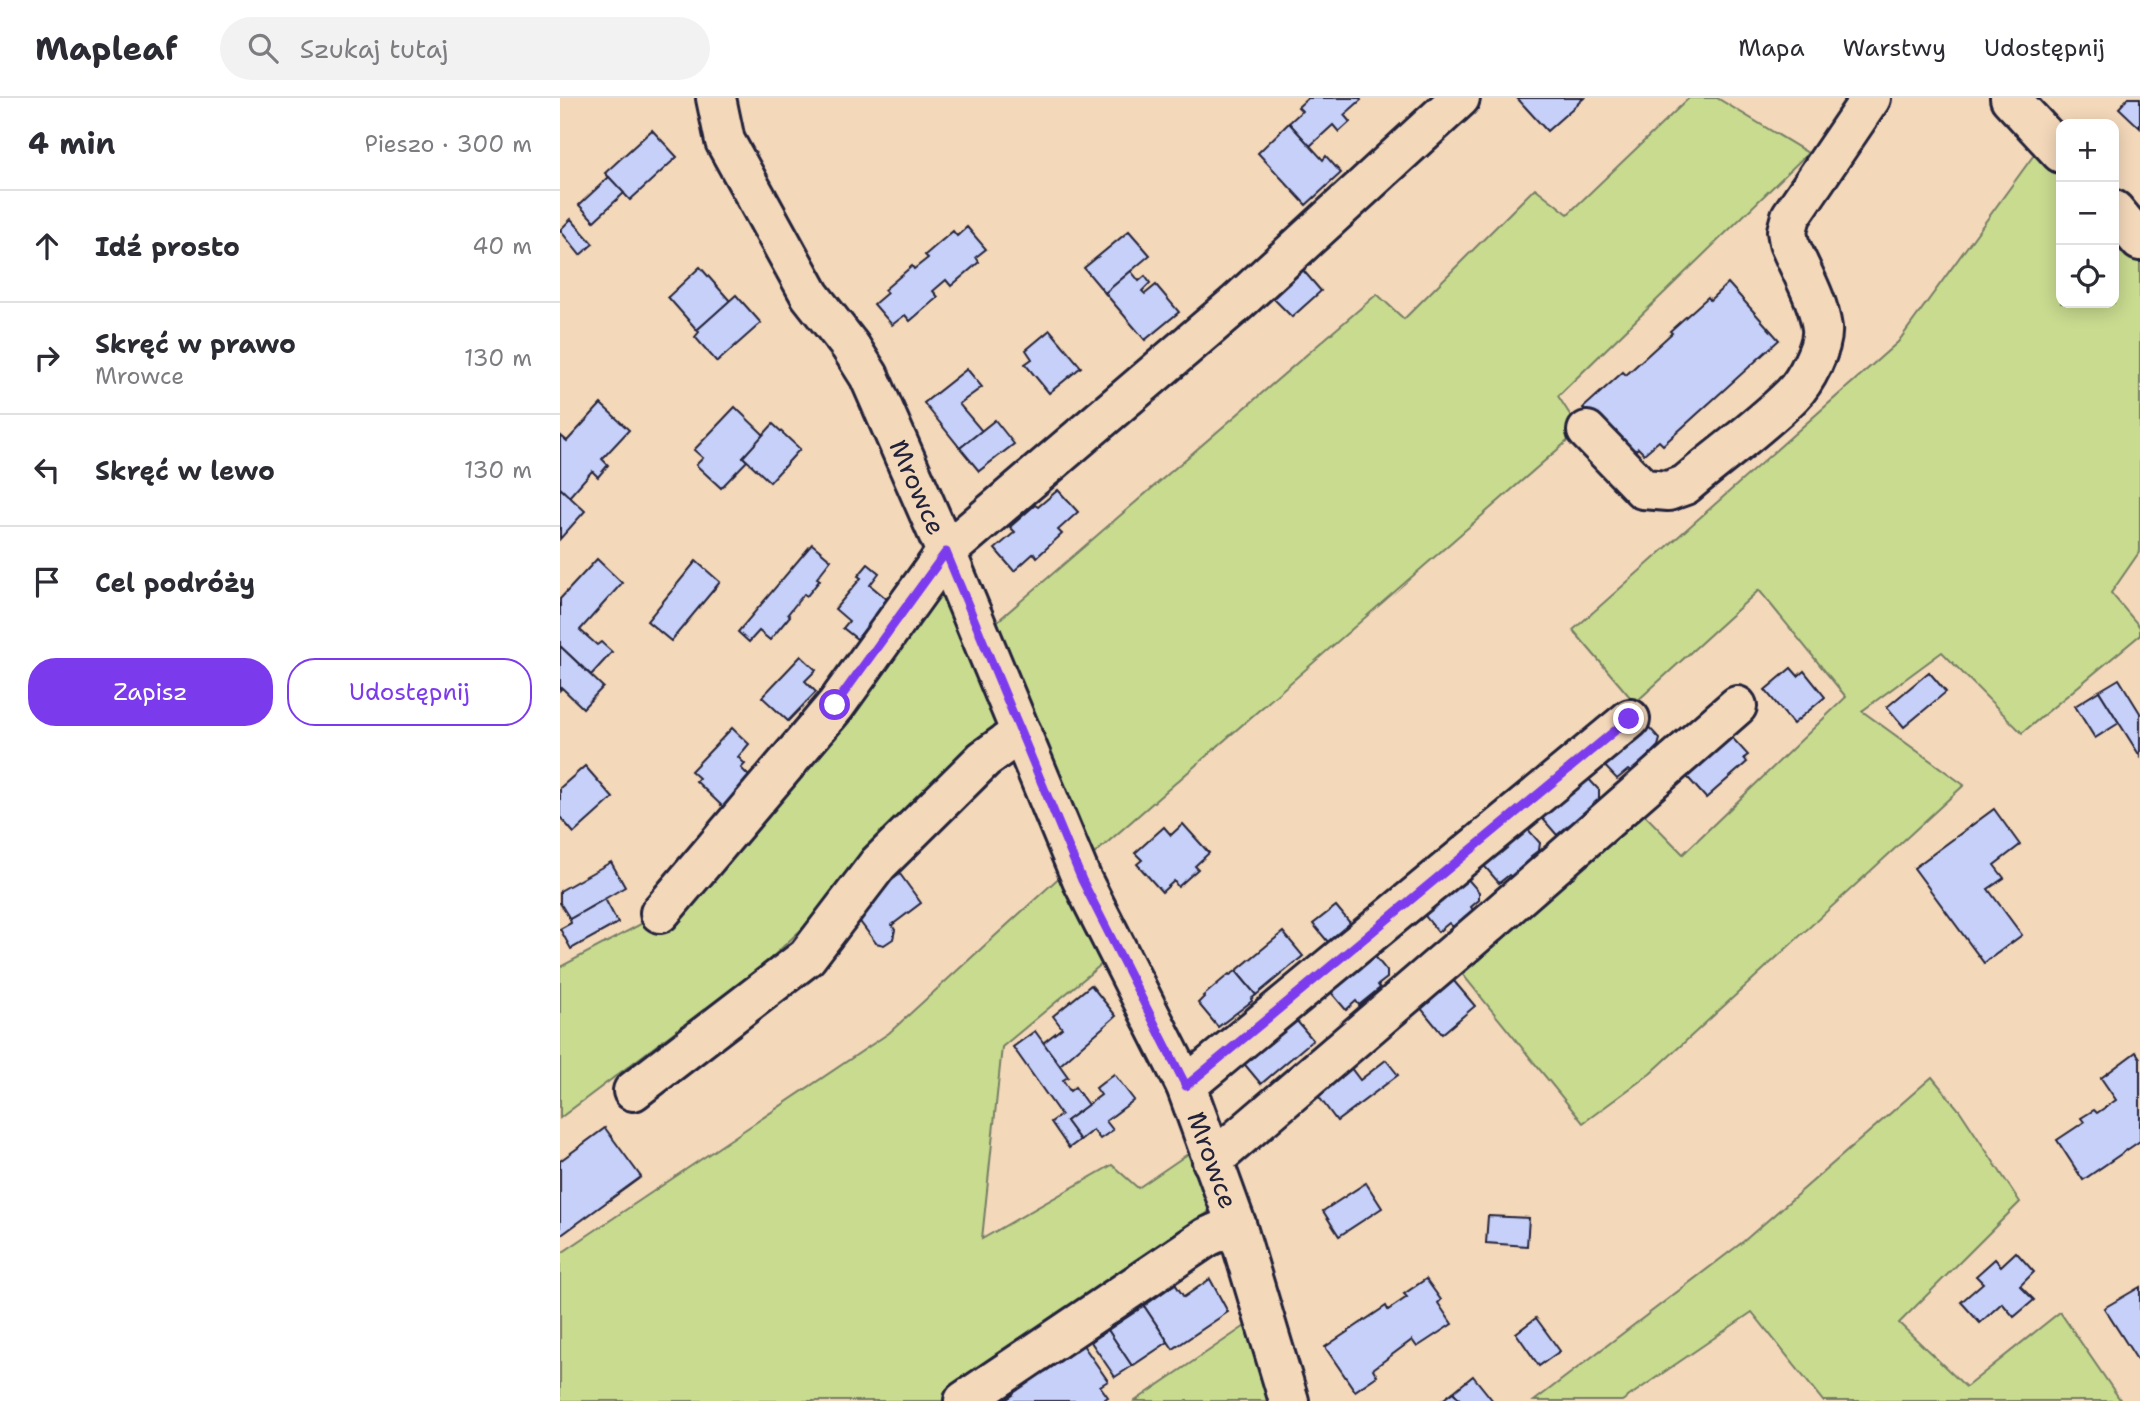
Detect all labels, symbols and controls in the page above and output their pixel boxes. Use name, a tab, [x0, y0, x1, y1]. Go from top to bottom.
search box	[220, 17, 710, 80]
text: Mapleaf	[35, 26, 178, 71]
icon: search	[244, 29, 282, 67]
text: Szukaj tutaj	[300, 31, 449, 66]
text: Mapa	[1738, 32, 1805, 64]
text: Warstwy	[1843, 32, 1946, 64]
text: Udostępnij	[1984, 32, 2105, 64]
map controls	[2056, 119, 2119, 308]
button: +	[2056, 119, 2119, 182]
text: 4 min	[28, 123, 115, 164]
text: Pieszo · 300 m	[365, 129, 532, 159]
button: −	[2056, 182, 2119, 245]
icon: ahead	[28, 227, 66, 265]
text: Idź prosto	[95, 229, 240, 264]
text: 40 m	[472, 231, 532, 261]
button: locate	[2056, 245, 2119, 308]
text: Skręć w prawo	[95, 326, 296, 361]
icon: right	[28, 339, 66, 377]
text: 130 m	[464, 343, 532, 373]
text: Mrowce	[95, 361, 184, 391]
street label: Mrowce	[881, 434, 955, 540]
icon: left	[28, 451, 66, 489]
text: Skręć w lewo	[95, 453, 275, 488]
text: 130 m	[464, 455, 532, 485]
icon: arrive	[28, 563, 66, 601]
text: Cel podróży	[95, 565, 255, 600]
button: Zapisz	[28, 658, 273, 726]
button: Udostępnij	[287, 658, 532, 726]
route start	[819, 689, 850, 720]
route end	[1613, 703, 1644, 734]
street label: Mrowce	[1179, 1107, 1247, 1213]

